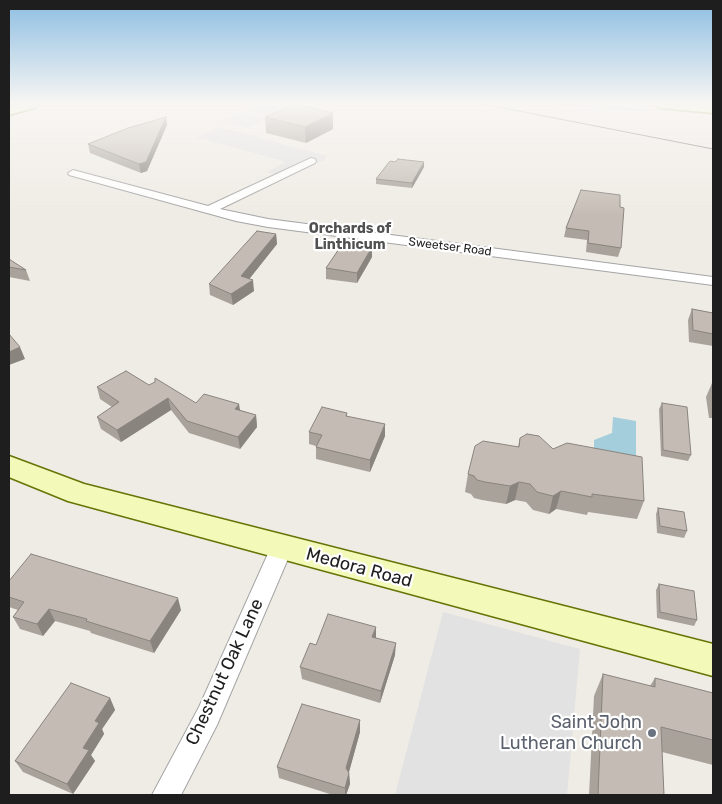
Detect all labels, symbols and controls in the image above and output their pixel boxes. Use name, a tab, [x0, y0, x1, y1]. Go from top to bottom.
district label: Orchards of Linthicum	[309, 221, 391, 253]
street label: Sweetser Road	[408, 235, 492, 259]
street label: Medora Road	[304, 543, 414, 593]
street label: Chestnut Oak Lane	[182, 595, 268, 749]
place label: Saint John Lutheran Church	[500, 712, 642, 754]
marker: Saint John Lutheran Church	[646, 727, 658, 739]

